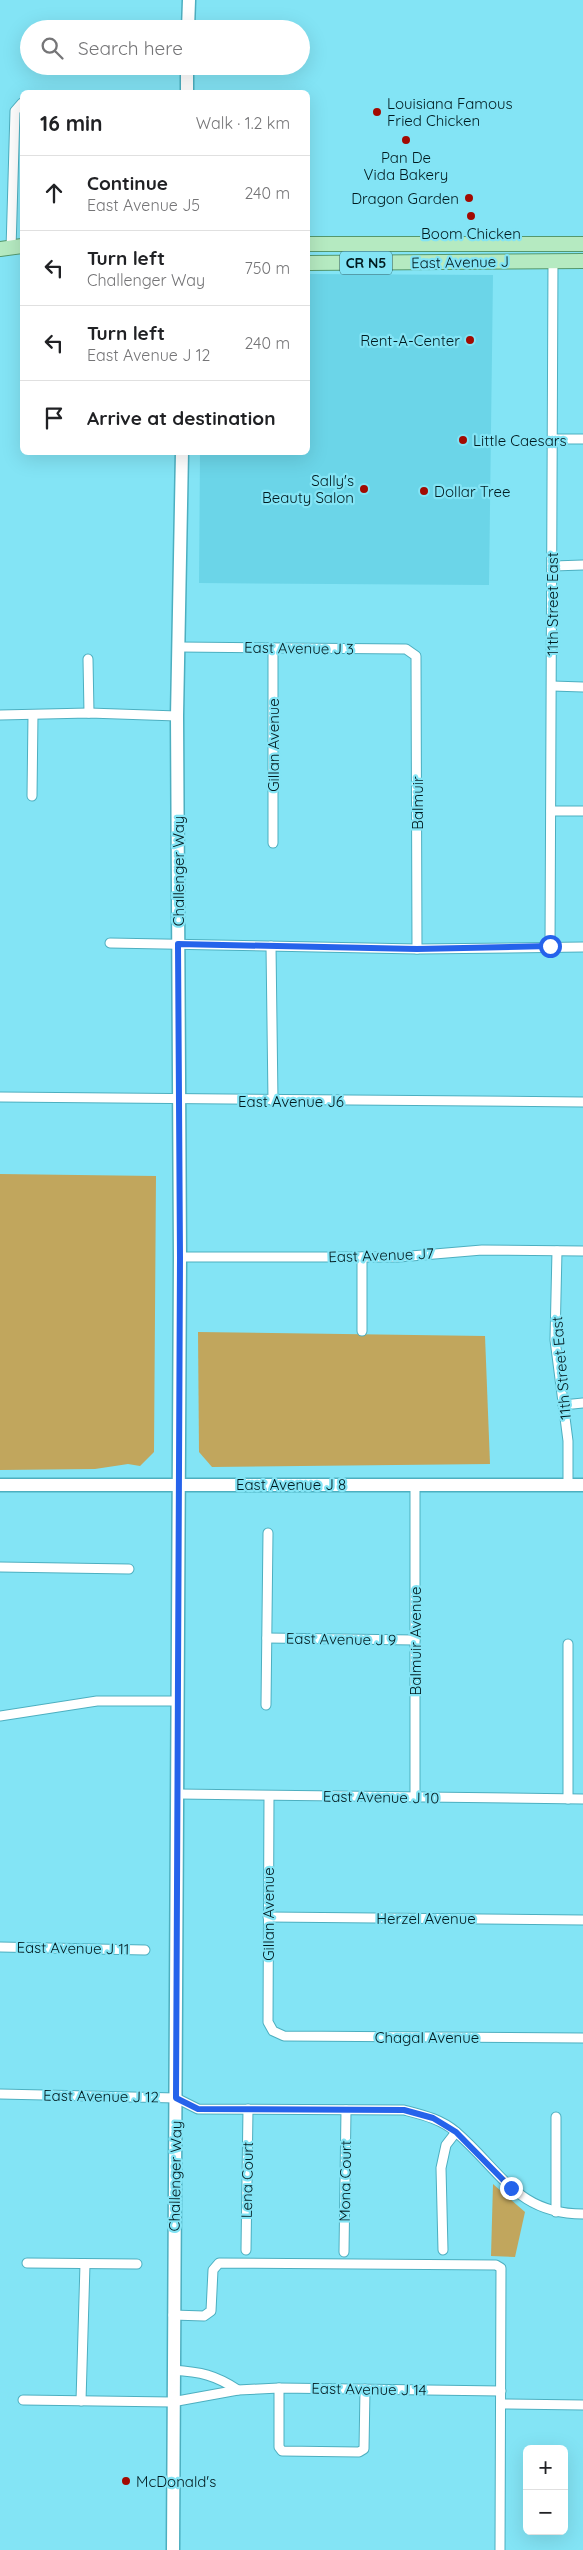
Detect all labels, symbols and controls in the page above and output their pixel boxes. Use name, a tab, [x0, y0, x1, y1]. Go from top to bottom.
search box	[20, 20, 310, 75]
icon: search	[38, 34, 66, 62]
text: Search here	[78, 36, 183, 60]
place label: Louisiana Famous Fried Chicken	[387, 94, 513, 130]
marker: Louisiana Famous Fried Chicken	[371, 106, 383, 118]
text: 16 min	[40, 110, 103, 136]
text: Walk · 1.2 km	[196, 113, 290, 133]
marker: Pan De Vida Bakery	[400, 134, 412, 146]
place label: Pan De Vida Bakery	[364, 148, 448, 184]
text: Continue	[87, 171, 168, 195]
icon: ahead	[40, 179, 68, 207]
text: 240 m	[244, 183, 290, 203]
place label: Dragon Garden	[351, 189, 459, 208]
marker: Dragon Garden	[463, 192, 475, 204]
text: East Avenue J5	[87, 195, 200, 215]
marker: Boom Chicken	[465, 210, 477, 222]
place label: Boom Chicken	[421, 224, 521, 243]
text: Turn left	[87, 246, 165, 270]
road number: CR N5	[340, 252, 392, 274]
street label: East Avenue J	[411, 252, 509, 272]
icon: left	[40, 254, 68, 282]
text: 750 m	[245, 258, 290, 278]
text: Challenger Way	[87, 270, 205, 290]
text: Turn left	[87, 321, 165, 345]
icon: left	[40, 329, 68, 357]
place label: Rent-A-Center	[360, 331, 460, 350]
text: 240 m	[244, 333, 290, 353]
marker: Rent-A-Center	[464, 334, 476, 346]
text: East Avenue J 12	[87, 345, 210, 365]
icon: arrive	[40, 404, 68, 432]
text: Arrive at destination	[87, 406, 276, 430]
place label: Little Caesars	[473, 431, 567, 450]
marker: Little Caesars	[457, 434, 469, 446]
place label: Sally's Beauty Salon	[262, 471, 354, 507]
place label: Dollar Tree	[434, 482, 510, 501]
marker: Sally's Beauty Salon	[358, 483, 370, 495]
marker: Dollar Tree	[418, 485, 430, 497]
street label: 11th Street East	[543, 552, 562, 656]
street label: East Avenue J 3	[244, 638, 354, 658]
street label: Gillan Avenue	[264, 698, 283, 792]
street label: Balmuir	[408, 776, 427, 830]
street label: Challenger Way	[169, 816, 188, 926]
route start	[539, 935, 562, 958]
street label: East Avenue J6	[238, 1092, 344, 1111]
street label: East Avenue J7	[328, 1244, 434, 1266]
street label: 11th Street East	[547, 1316, 575, 1420]
street label: East Avenue J 8	[236, 1475, 346, 1494]
street label: Balmuir Avenue	[406, 1587, 425, 1695]
street label: East Avenue J 9	[286, 1629, 396, 1649]
street label: East Avenue J 10	[323, 1786, 439, 1808]
street label: Gillan Avenue	[259, 1867, 278, 1961]
street label: Herzel Avenue	[376, 1909, 476, 1928]
street label: East Avenue J 11	[16, 1938, 130, 1958]
street label: Chagal Avenue	[375, 2028, 479, 2047]
street label: East Avenue J 12	[43, 2085, 159, 2107]
street label: Challenger Way	[165, 2121, 185, 2231]
street label: Mona Court	[335, 2140, 355, 2222]
street label: Lena Court	[237, 2142, 257, 2218]
route end	[500, 2177, 523, 2200]
street label: East Avenue J 14	[311, 2378, 427, 2400]
map controls	[523, 2445, 568, 2535]
button: +	[523, 2445, 568, 2490]
place label: McDonald's	[136, 2472, 216, 2491]
marker: McDonald's	[120, 2475, 132, 2487]
button: −	[523, 2490, 568, 2535]

